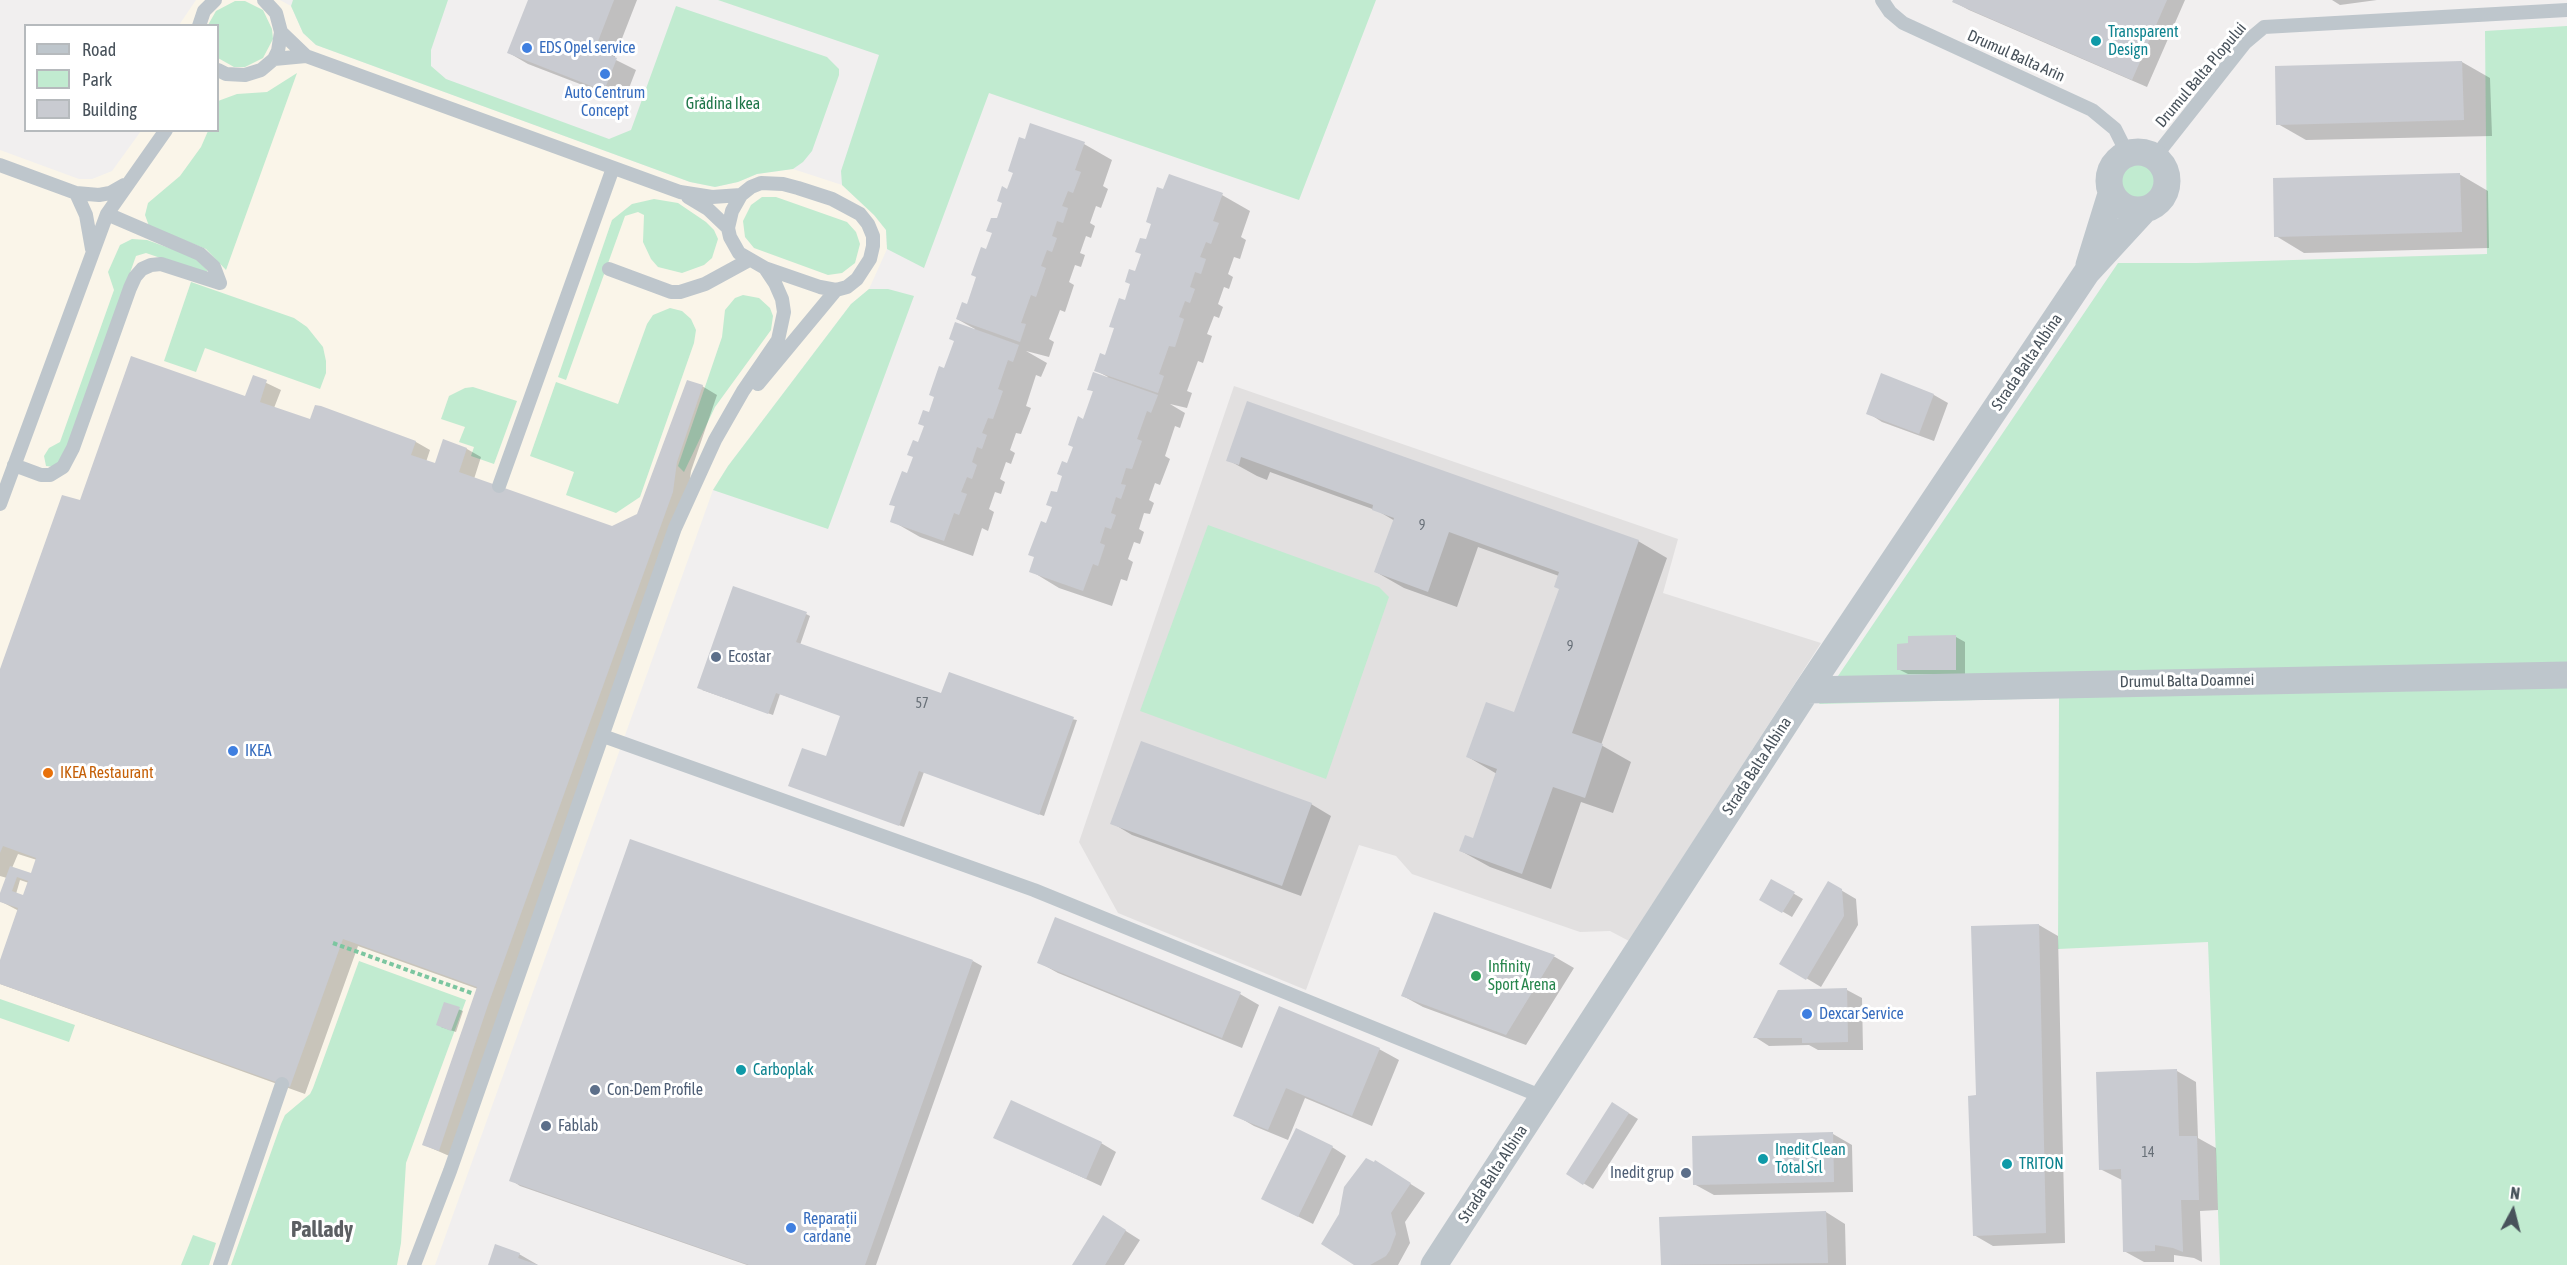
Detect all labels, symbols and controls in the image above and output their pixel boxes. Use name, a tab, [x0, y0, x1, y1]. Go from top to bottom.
street label: Drumul Balta Plopului	[2152, 19, 2250, 131]
place label: Transparent Design	[2108, 22, 2179, 60]
legend	[24, 24, 219, 132]
street label: Drumul Balta Arin	[1964, 26, 2068, 86]
marker: Transparent Design	[2089, 34, 2103, 48]
place label: EDS Opel service	[539, 38, 635, 58]
text: Road	[82, 39, 116, 60]
marker: EDS Opel service	[520, 41, 534, 55]
marker: Auto Centrum Concept	[598, 67, 612, 81]
text: Park	[82, 69, 112, 90]
place label: Auto Centrum Concept	[565, 83, 645, 121]
park label: Grădina Ikea	[686, 94, 760, 114]
text: Building	[82, 99, 137, 120]
street label: Strada Balta Albina	[1988, 310, 2066, 414]
house number: 9	[1419, 518, 1425, 534]
house number: 9	[1567, 639, 1573, 655]
place label: Ecostar	[728, 647, 771, 667]
marker: Ecostar	[709, 650, 723, 664]
street label: Drumul Balta Doamnei	[2119, 670, 2255, 692]
house number: 57	[915, 696, 929, 712]
street label: Strada Balta Albina	[1718, 714, 1796, 818]
place label: IKEA	[245, 741, 272, 761]
marker: IKEA	[226, 744, 240, 758]
place label: IKEA Restaurant	[60, 763, 154, 783]
marker: IKEA Restaurant	[41, 766, 55, 780]
place label: Infinity Sport Arena	[1488, 957, 1556, 995]
marker: Infinity Sport Arena	[1469, 969, 1483, 983]
place label: Dexcar Service	[1819, 1004, 1904, 1024]
marker: Dexcar Service	[1800, 1007, 1814, 1021]
place label: Carboplak	[753, 1060, 814, 1080]
marker: Carboplak	[734, 1063, 748, 1077]
place label: Con-Dem Profile	[607, 1080, 703, 1100]
marker: Con-Dem Profile	[588, 1083, 602, 1097]
place label: Fablab	[558, 1116, 598, 1136]
marker: Fablab	[539, 1119, 553, 1133]
street label: Strada Balta Albina	[1454, 1122, 1532, 1226]
place label: Inedit Clean Total Srl	[1775, 1140, 1846, 1178]
house number: 14	[2141, 1145, 2155, 1161]
marker: Inedit Clean Total Srl	[1756, 1152, 1770, 1166]
place label: TRITON	[2019, 1154, 2064, 1174]
marker: TRITON	[2000, 1157, 2014, 1171]
place label: Inedit grup	[1610, 1163, 1674, 1183]
marker: Inedit grup	[1679, 1166, 1693, 1180]
north arrow	[2483, 1181, 2543, 1241]
text: N	[2509, 1184, 2521, 1203]
place label: Reparații cardane	[803, 1209, 857, 1247]
district label: Pallady	[291, 1217, 353, 1243]
marker: Reparații cardane	[784, 1221, 798, 1235]

